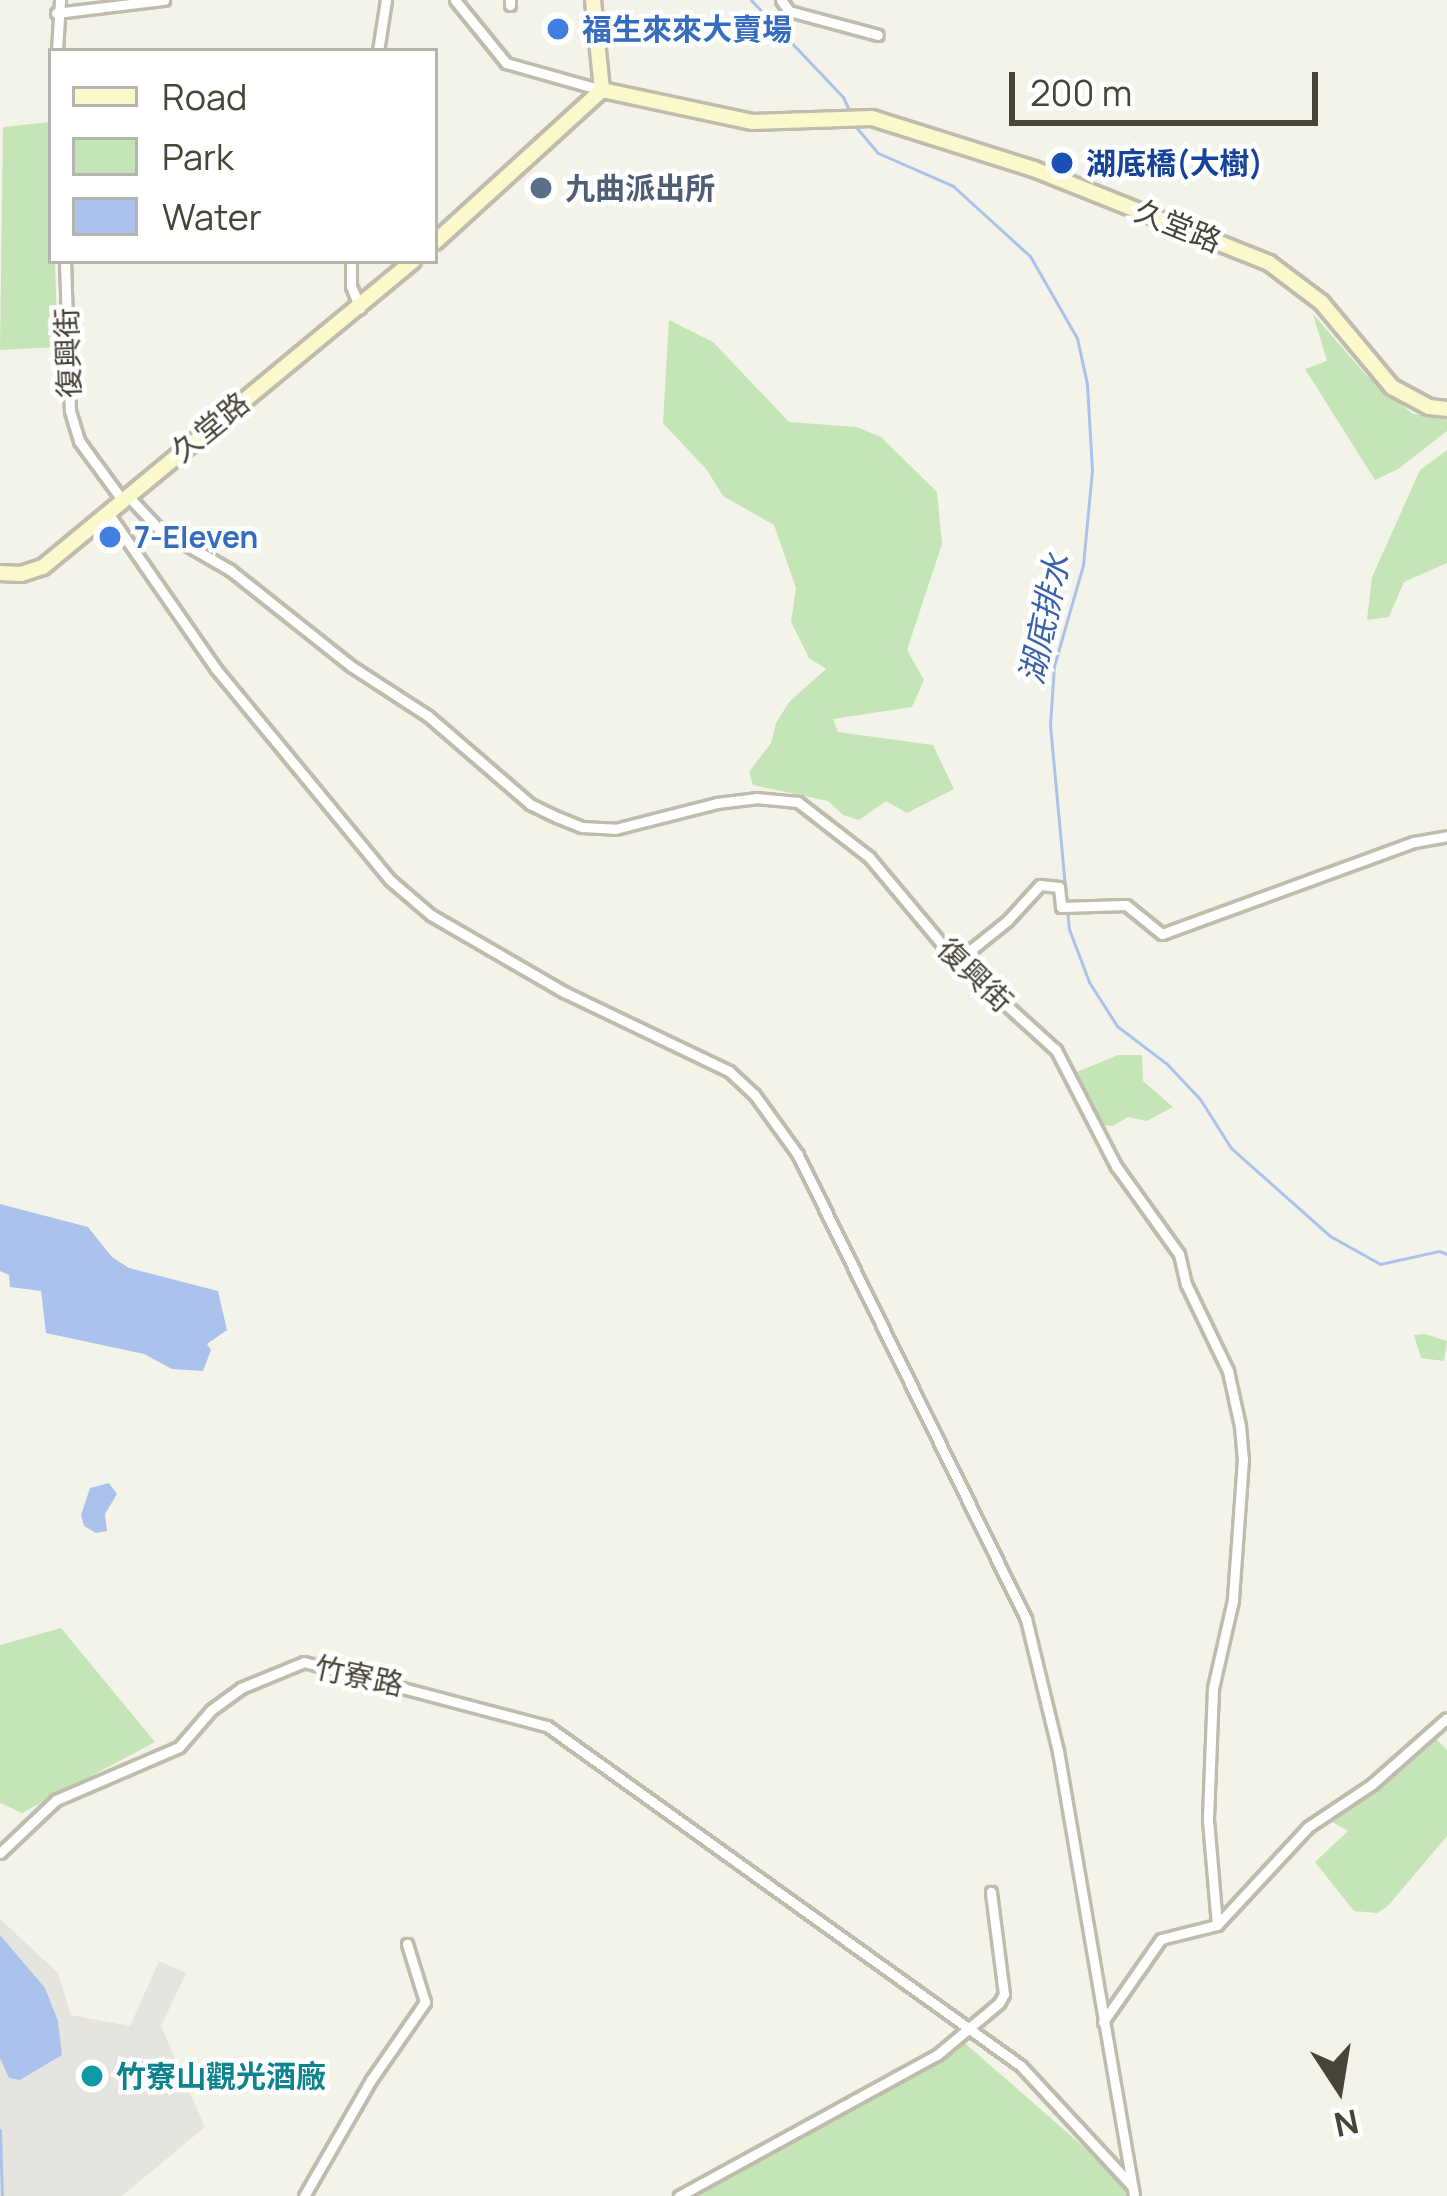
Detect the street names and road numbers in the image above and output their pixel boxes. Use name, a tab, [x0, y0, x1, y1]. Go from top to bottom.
street label: 久堂路	[1130, 192, 1226, 260]
street label: 復興街	[48, 307, 88, 399]
street label: 久堂路	[164, 385, 256, 469]
street label: 復興街	[930, 931, 1020, 1019]
street label: 竹寮路	[311, 1649, 407, 1703]

